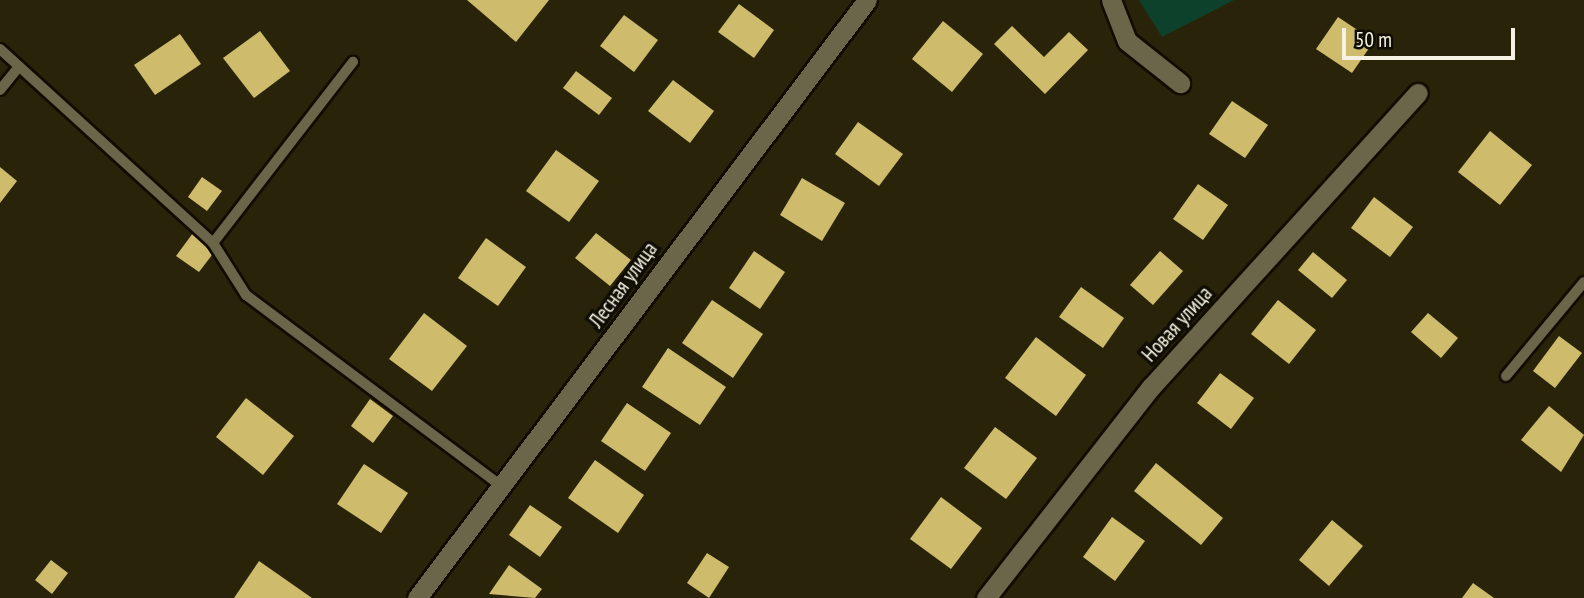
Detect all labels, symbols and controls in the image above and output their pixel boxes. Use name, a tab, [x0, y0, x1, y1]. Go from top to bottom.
scale bar	[1346, 14, 1519, 58]
text: 50 m	[1355, 26, 1392, 53]
street label: Лесная улица	[584, 237, 662, 333]
street label: Новая улица	[1137, 281, 1217, 367]

